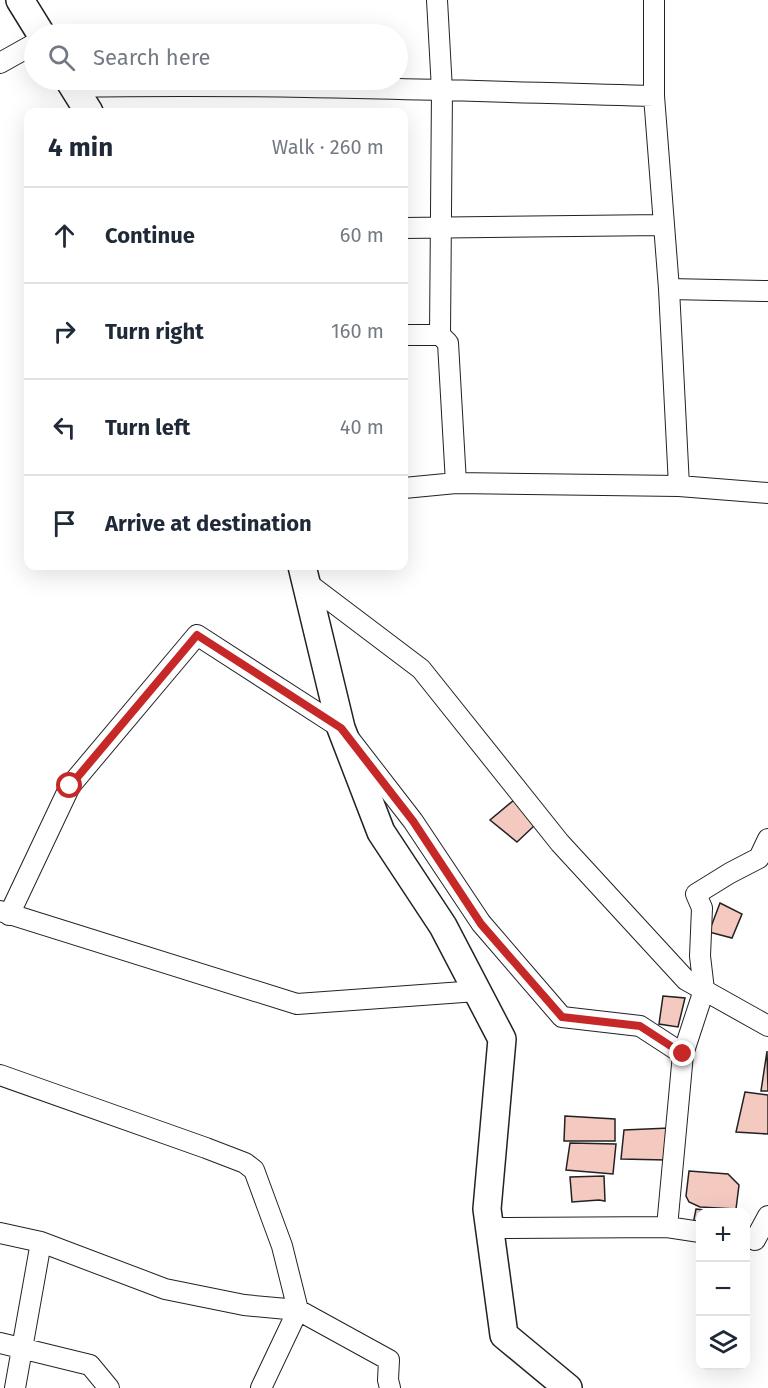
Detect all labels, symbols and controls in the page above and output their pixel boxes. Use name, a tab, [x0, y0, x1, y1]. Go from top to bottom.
search box	[24, 24, 408, 90]
icon: search	[45, 41, 78, 74]
text: Search here	[93, 44, 211, 71]
text: 4 min	[48, 132, 113, 163]
text: Walk · 260 m	[272, 135, 384, 159]
icon: ahead	[48, 219, 81, 252]
text: Continue	[105, 222, 195, 249]
text: 60 m	[340, 223, 384, 247]
icon: right	[48, 315, 81, 348]
text: Turn right	[105, 318, 204, 345]
text: 160 m	[331, 319, 384, 343]
icon: left	[48, 411, 81, 444]
text: Turn left	[105, 414, 190, 441]
text: 40 m	[340, 415, 384, 439]
icon: arrive	[48, 507, 81, 540]
text: Arrive at destination	[105, 510, 312, 537]
route start	[56, 772, 82, 798]
route end	[669, 1040, 695, 1066]
map controls	[696, 1208, 750, 1370]
button: +	[696, 1208, 750, 1262]
button: −	[696, 1262, 750, 1316]
button: layers	[696, 1316, 750, 1370]

